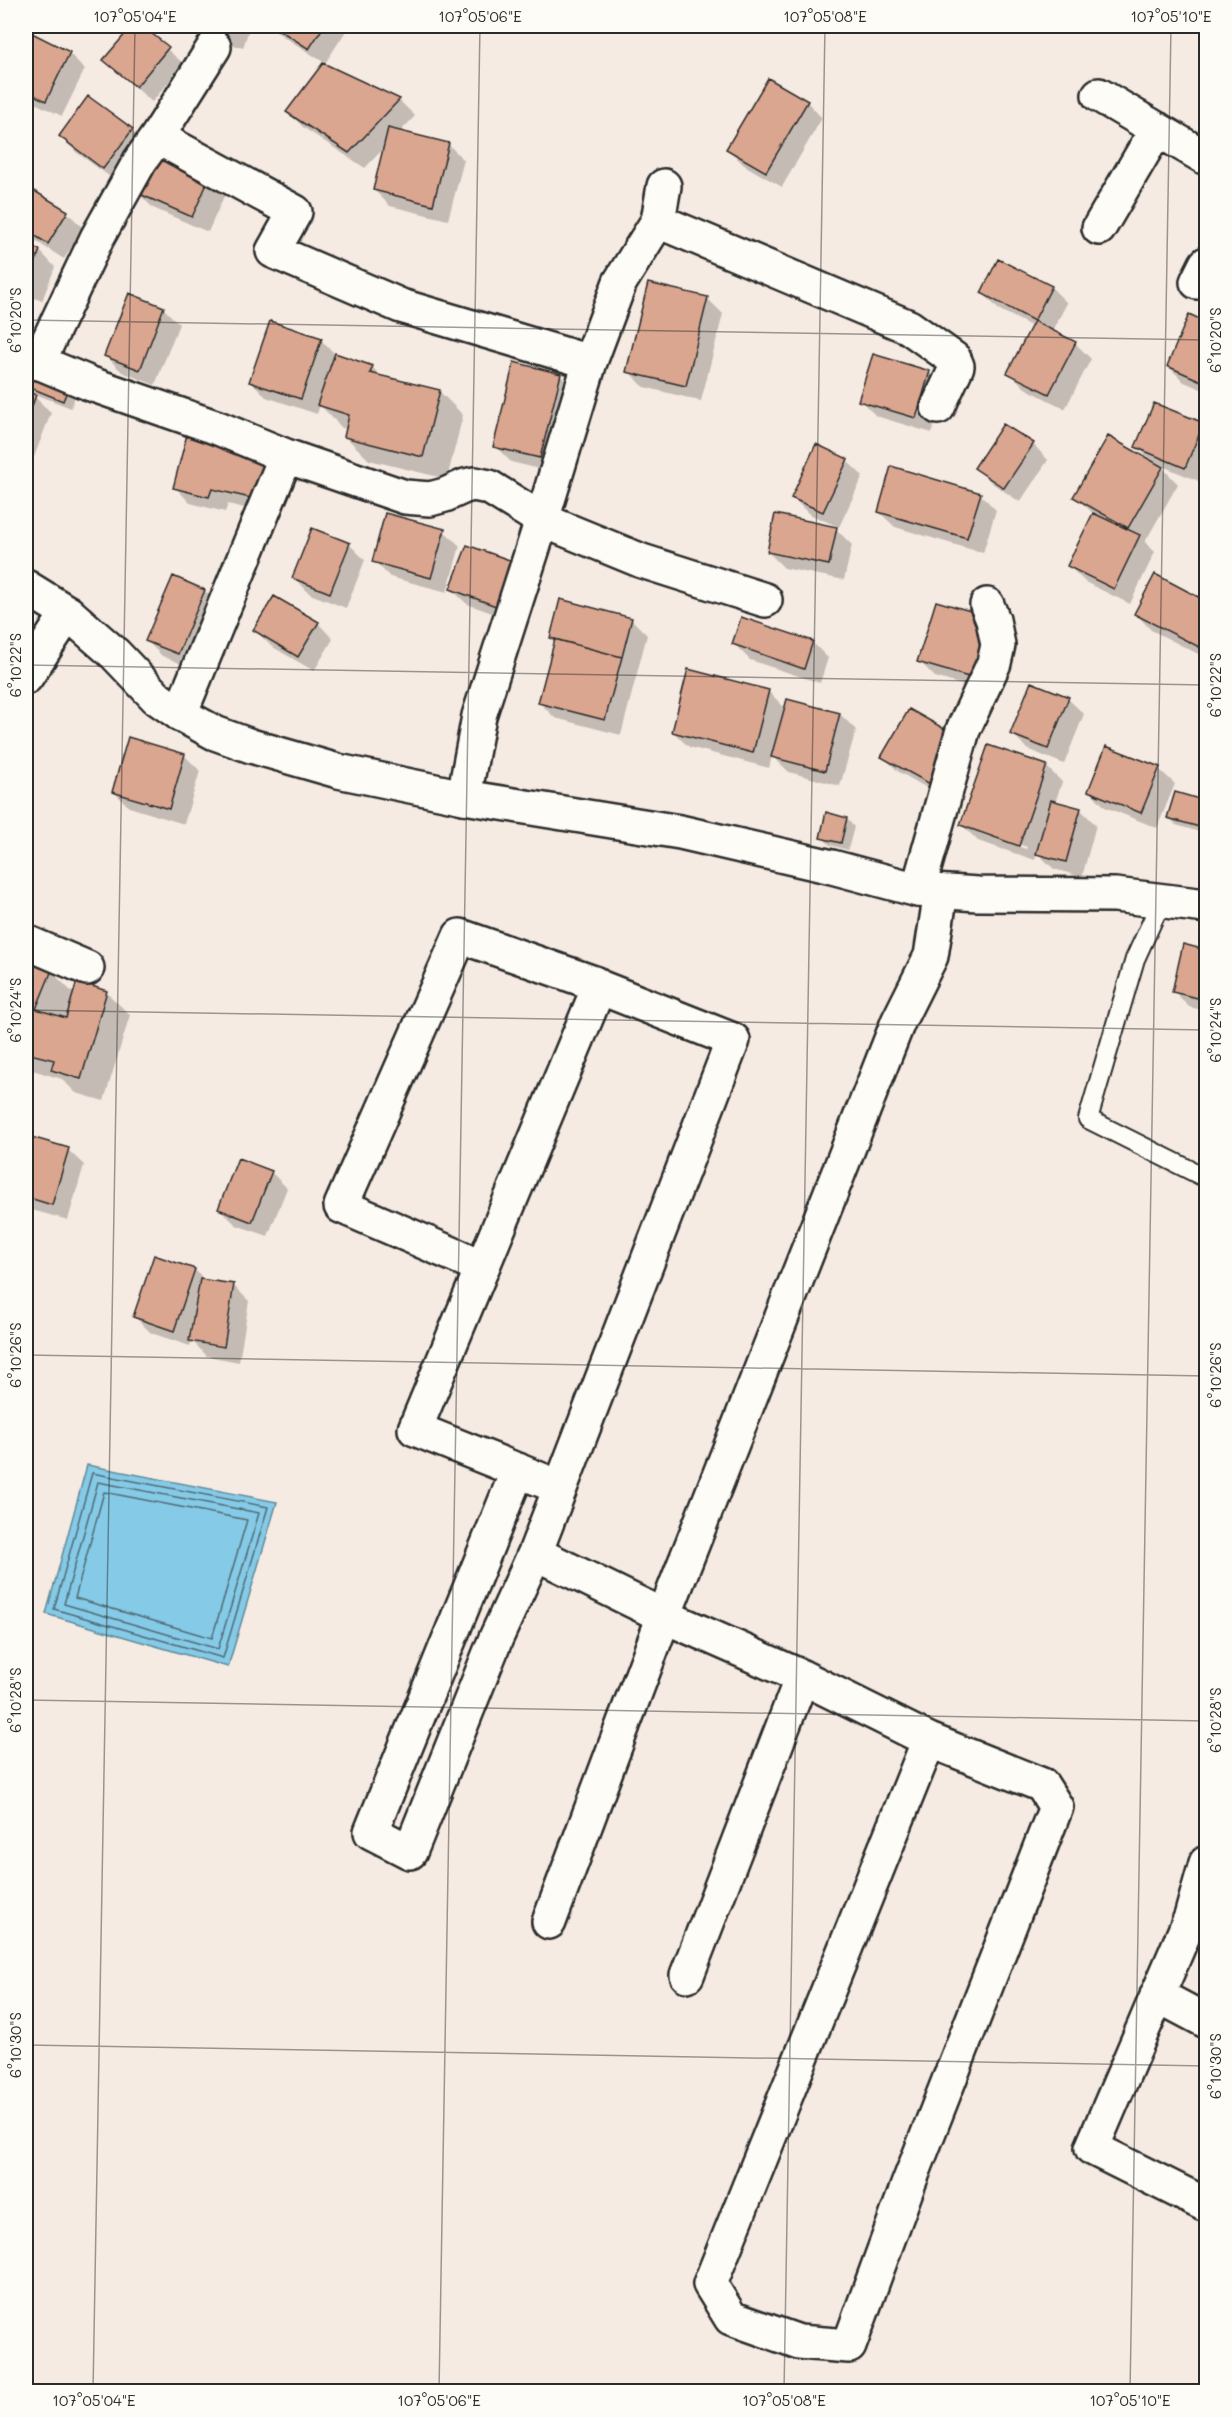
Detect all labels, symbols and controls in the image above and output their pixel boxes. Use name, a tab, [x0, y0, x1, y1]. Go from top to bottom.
text: 107°05'04"E	[93, 6, 177, 26]
text: 107°05'06"E	[438, 6, 522, 26]
text: 107°05'08"E	[783, 6, 867, 26]
text: 107°05'10"E	[1130, 6, 1212, 26]
text: 6°10'20"S	[5, 287, 25, 353]
text: 6°10'20"S	[1205, 307, 1225, 373]
text: 6°10'22"S	[5, 633, 25, 697]
text: 6°10'22"S	[1205, 653, 1225, 717]
text: 6°10'24"S	[5, 977, 25, 1043]
text: 6°10'24"S	[1205, 997, 1225, 1063]
text: 6°10'26"S	[5, 1322, 25, 1388]
text: 6°10'26"S	[1205, 1342, 1225, 1408]
text: 6°10'28"S	[5, 1667, 25, 1733]
text: 6°10'28"S	[1205, 1687, 1225, 1753]
text: 6°10'30"S	[5, 2012, 25, 2078]
text: 6°10'30"S	[1205, 2033, 1225, 2099]
text: 107°05'04"E	[52, 2390, 136, 2410]
text: 107°05'06"E	[397, 2390, 481, 2410]
text: 107°05'08"E	[742, 2390, 826, 2410]
text: 107°05'10"E	[1089, 2390, 1171, 2410]

